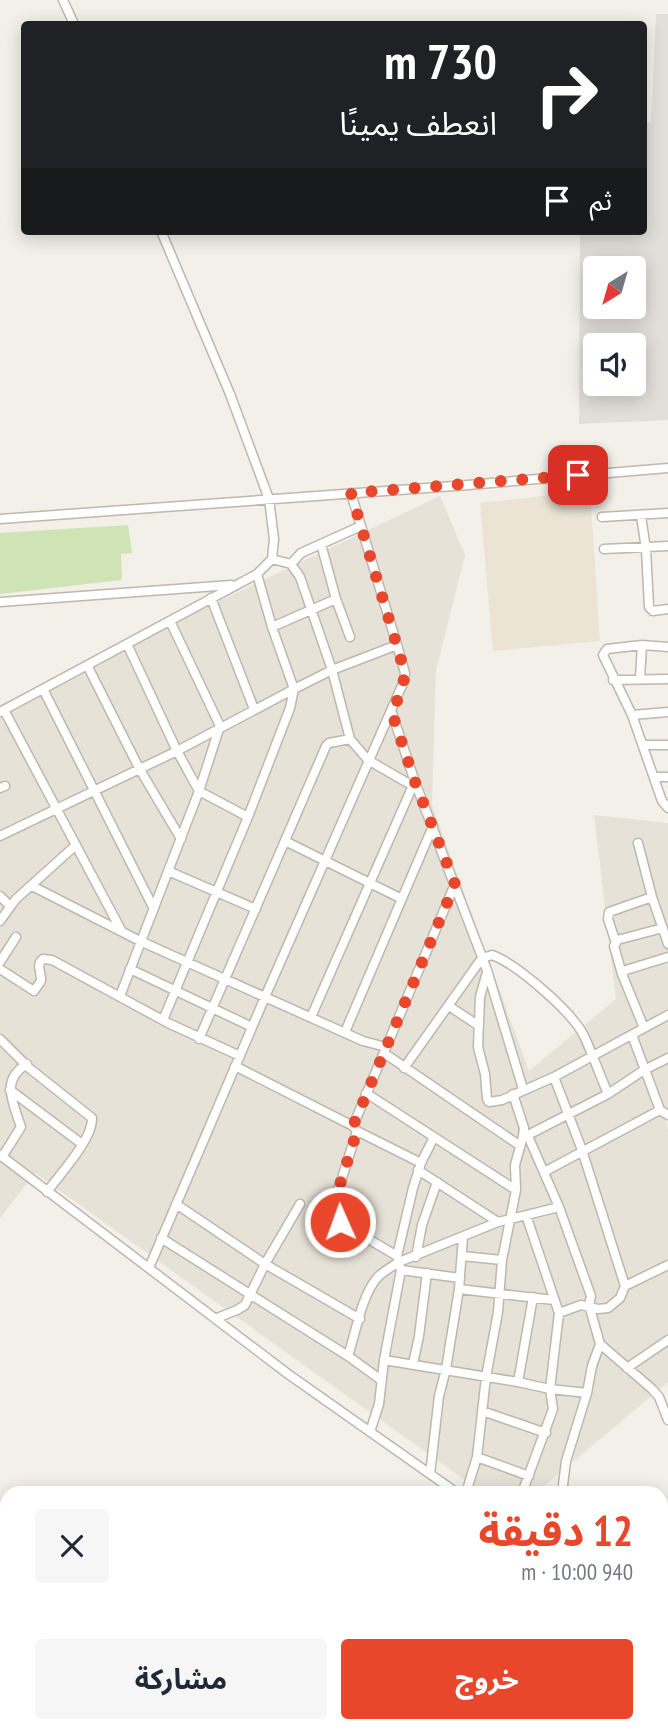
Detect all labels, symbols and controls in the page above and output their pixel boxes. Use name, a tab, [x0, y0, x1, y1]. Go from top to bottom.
text: 730 m	[384, 29, 497, 93]
icon: right	[521, 49, 612, 140]
text: انعطف يمينًا	[339, 102, 497, 144]
icon: arrive	[538, 182, 576, 220]
text: ثم	[590, 184, 612, 217]
north arrow	[583, 256, 646, 318]
map controls	[583, 256, 646, 396]
button: sound	[583, 333, 646, 396]
pin	[548, 445, 608, 505]
icon: arrive	[559, 456, 597, 494]
position arrow	[303, 1185, 377, 1259]
text: 12 دقيقة	[479, 1503, 633, 1558]
button: close	[35, 1509, 109, 1583]
text: 940 m · 10:00	[521, 1557, 633, 1586]
button: مشاركة	[35, 1639, 327, 1719]
button: خروج	[341, 1639, 633, 1719]

